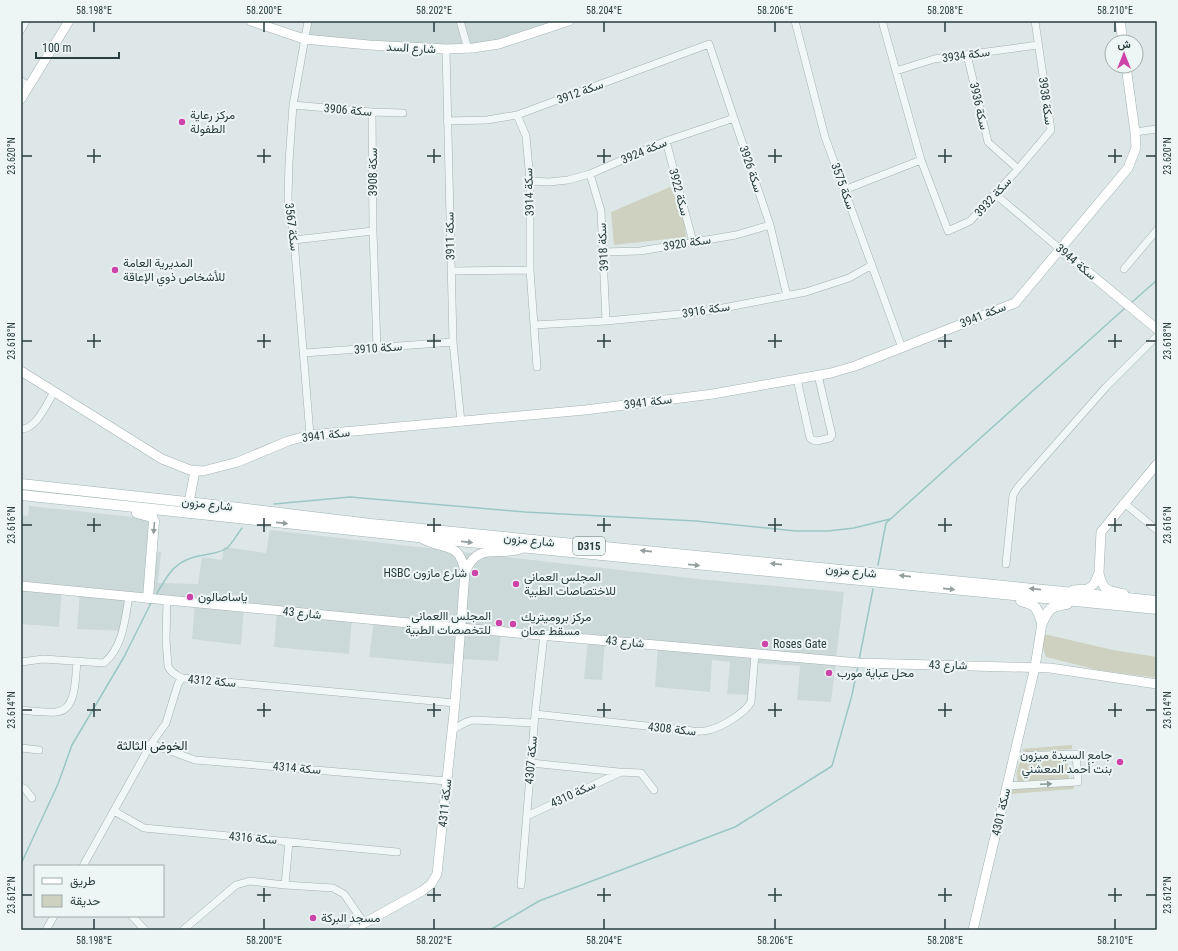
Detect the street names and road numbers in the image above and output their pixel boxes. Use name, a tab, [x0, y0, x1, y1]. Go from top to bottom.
street label: شارع السد	[386, 40, 436, 58]
street label: سكة 3934	[941, 45, 991, 65]
street label: سكة 3938	[1036, 76, 1056, 126]
street label: سكة 3912	[555, 77, 605, 107]
street label: سكة 3936	[967, 81, 991, 131]
street label: سكة 3906	[323, 101, 373, 119]
street label: سكة 3924	[619, 135, 669, 167]
street label: سكة 3926	[737, 144, 765, 194]
street label: سكة 3908	[366, 148, 380, 196]
street label: سكة 3575	[828, 161, 858, 211]
street label: سكة 3922	[666, 167, 692, 217]
street label: سكة 3914	[521, 168, 537, 216]
street label: سكة 3932	[972, 174, 1014, 220]
street label: سكة 3567	[282, 202, 302, 252]
street label: سكة 3911	[443, 212, 457, 260]
street label: سكة 3918	[595, 223, 611, 271]
street label: سكة 3920	[662, 232, 712, 254]
street label: سكة 3944	[1053, 241, 1099, 283]
street label: سكة 3916	[681, 299, 731, 321]
street label: سكة 3941	[958, 299, 1008, 331]
street label: سكة 3910	[353, 339, 403, 357]
street label: سكة 3941	[623, 392, 673, 412]
street label: سكة 3941	[301, 425, 351, 445]
street label: شارع مزون	[181, 494, 233, 516]
street label: شارع مزون	[503, 530, 555, 552]
road number: D315	[573, 537, 605, 555]
street label: شارع مزون	[825, 561, 877, 583]
street label: شارع 43	[282, 604, 322, 624]
street label: شارع 43	[605, 633, 645, 653]
street label: شارع 43	[928, 658, 967, 674]
street label: سكة 4312	[187, 672, 237, 690]
street label: سكة 4308	[647, 720, 697, 738]
street label: سكة 4307	[522, 735, 540, 785]
street label: سكة 4314	[272, 759, 322, 777]
street label: سكة 4310	[548, 777, 598, 811]
street label: سكة 4311	[436, 778, 454, 828]
street label: سكة 4301	[989, 787, 1013, 837]
street label: سكة 4316	[228, 829, 278, 847]

